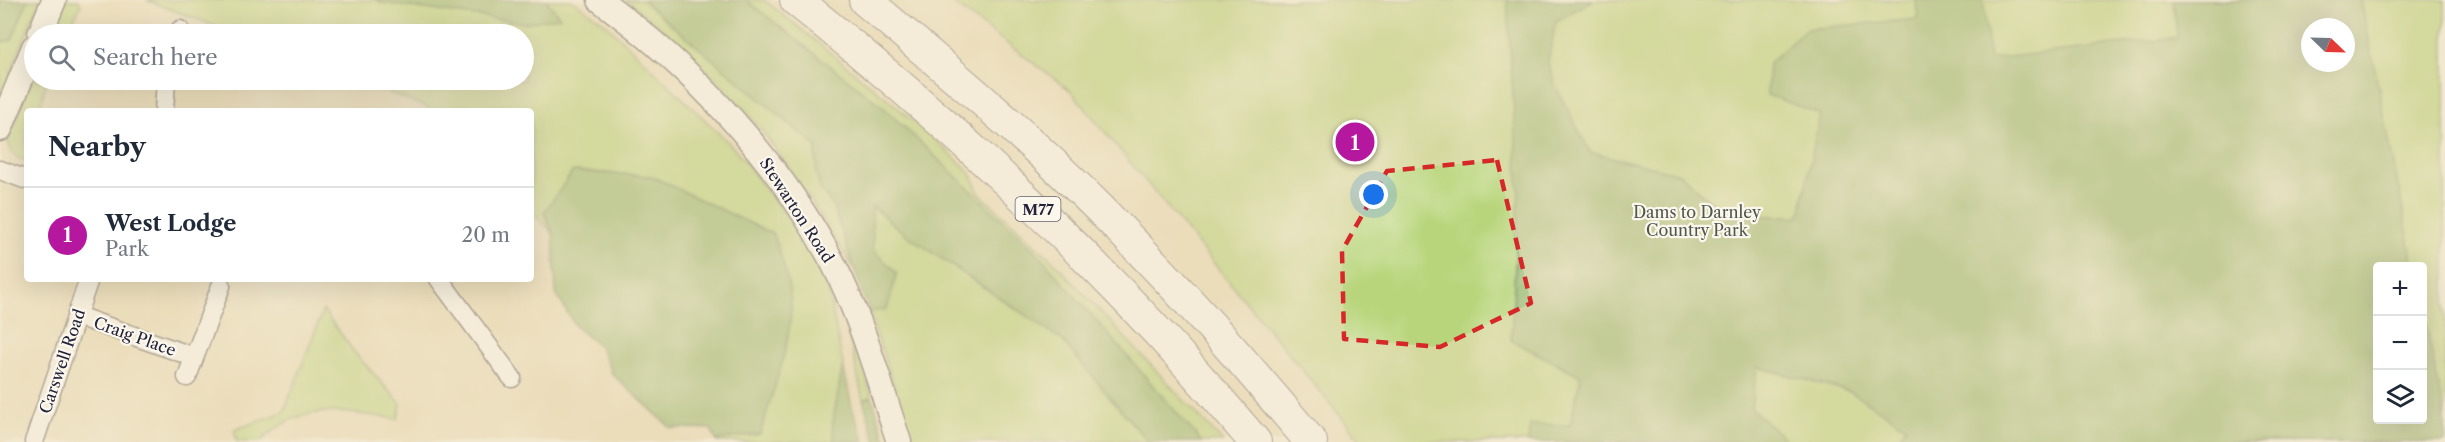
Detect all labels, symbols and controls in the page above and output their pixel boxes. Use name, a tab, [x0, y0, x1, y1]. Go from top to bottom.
north arrow	[2301, 18, 2355, 72]
search box	[24, 24, 534, 90]
icon: search	[45, 41, 78, 74]
text: Search here	[93, 44, 218, 71]
pin: 1	[1336, 120, 1374, 164]
text: Nearby	[48, 131, 146, 163]
street label: Stewarton Road	[756, 154, 839, 266]
your location	[1359, 180, 1388, 209]
road number: M77	[1016, 197, 1060, 221]
park label: Dams to Darnley Country Park	[1633, 202, 1762, 240]
text: West Lodge	[105, 210, 237, 237]
text: 1	[63, 223, 72, 247]
text: 20 m	[462, 223, 510, 247]
text: Park	[105, 237, 148, 261]
map controls	[2373, 262, 2427, 424]
button: +	[2373, 262, 2427, 316]
street label: Carswell Road	[35, 306, 89, 416]
street label: Craig Place	[91, 312, 179, 360]
button: −	[2373, 316, 2427, 370]
button: layers	[2373, 370, 2427, 424]

